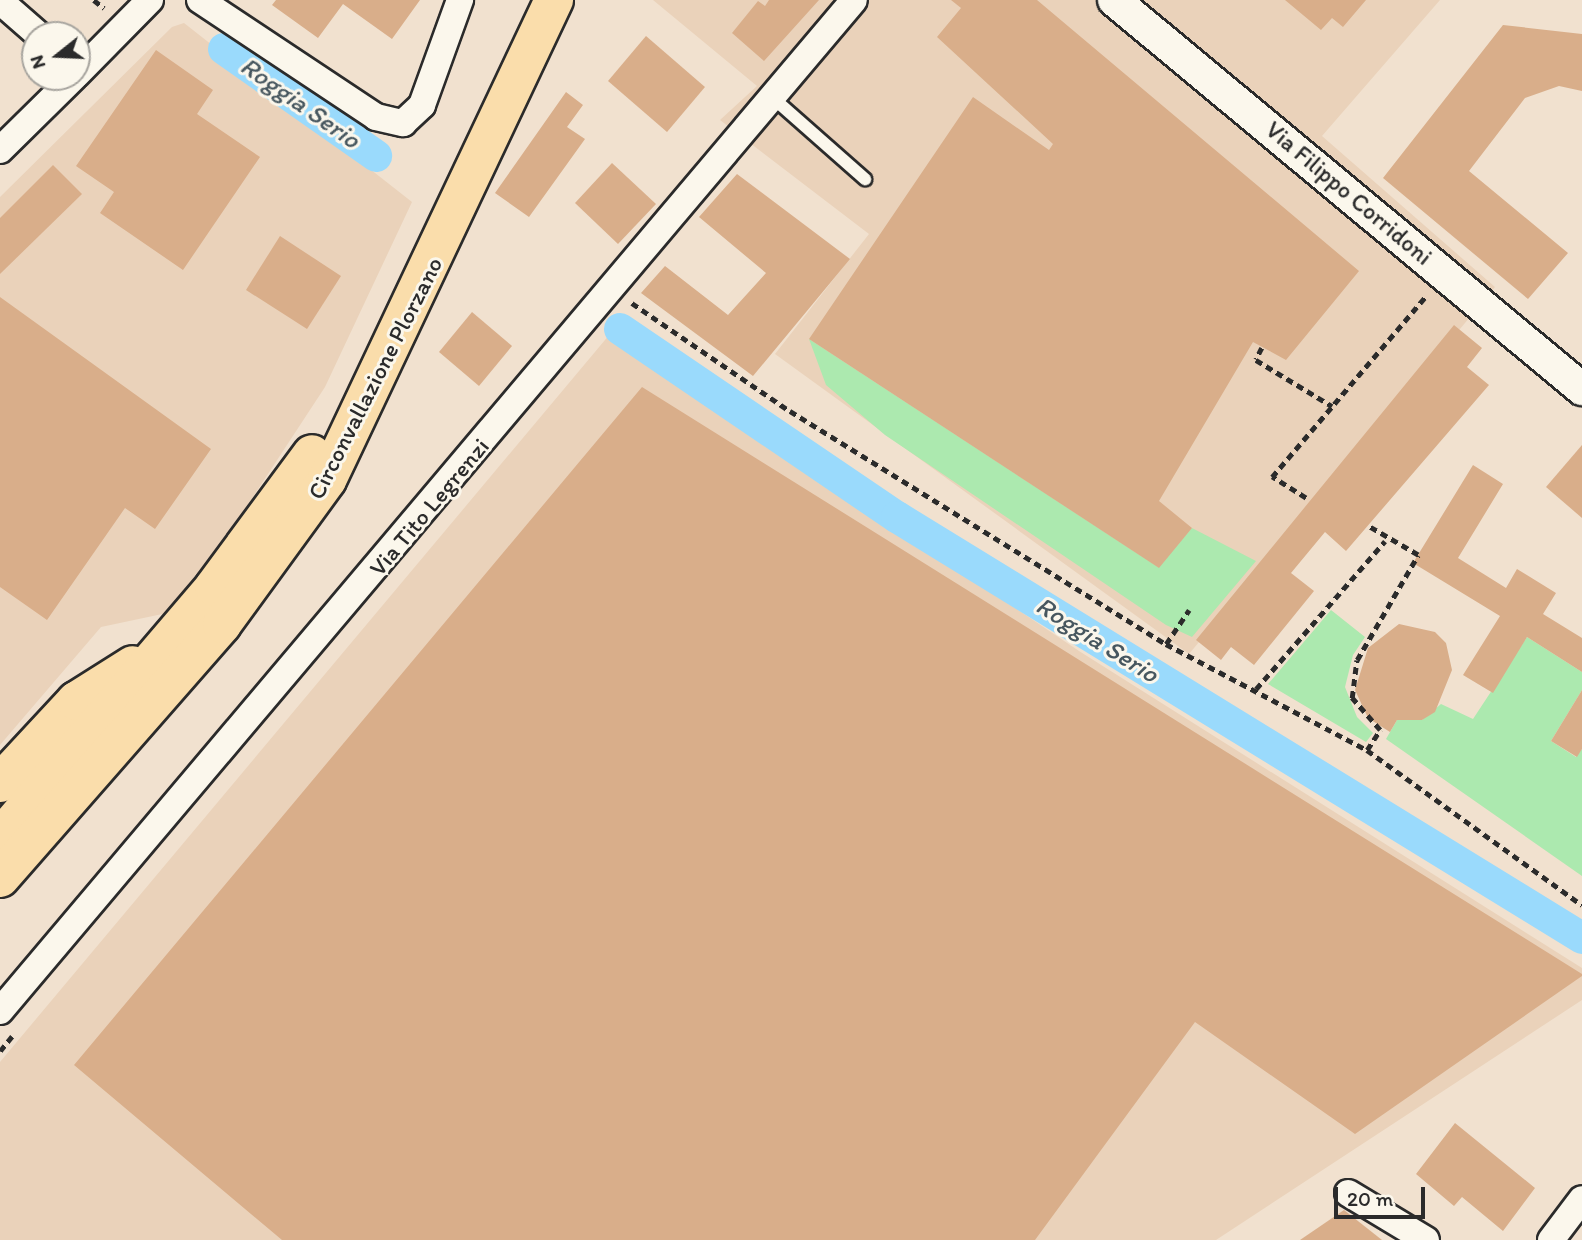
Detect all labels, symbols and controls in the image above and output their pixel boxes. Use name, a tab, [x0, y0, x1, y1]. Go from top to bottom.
north arrow	[21, 21, 91, 91]
water label: Roggia Serio	[234, 50, 366, 156]
text: N	[25, 52, 50, 72]
street label: Via Filippo Corridoni	[1260, 115, 1438, 271]
street label: Circonvallazione Plorzano	[302, 252, 448, 504]
street label: Via Tito Legrenzi	[363, 432, 495, 582]
water label: Roggia Serio	[1030, 590, 1164, 690]
scale bar	[1337, 1174, 1428, 1218]
text: 20 m	[1347, 1186, 1393, 1211]

